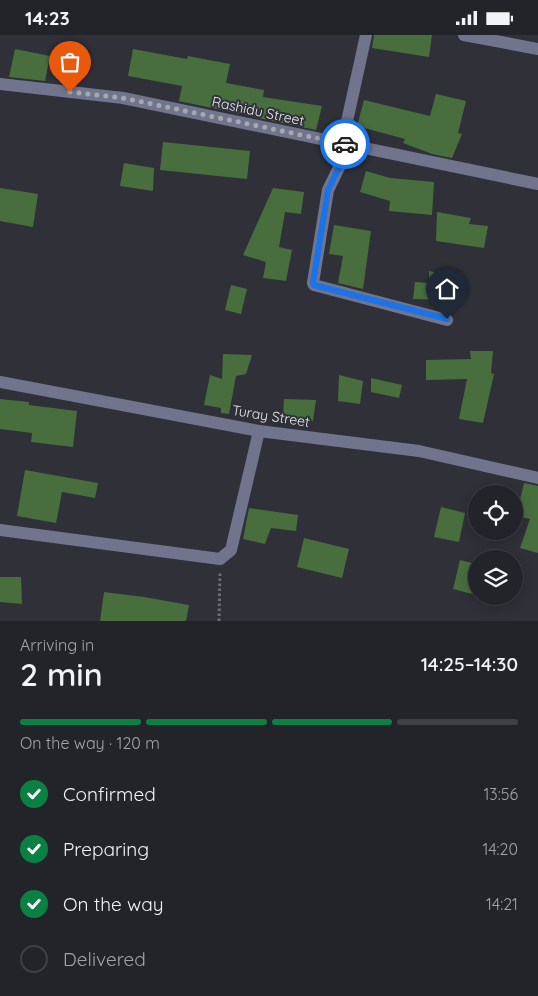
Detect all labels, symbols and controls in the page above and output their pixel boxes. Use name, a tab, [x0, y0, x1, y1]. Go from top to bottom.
text: 14:23	[25, 6, 70, 30]
pin	[49, 41, 91, 92]
icon: bag	[56, 48, 84, 76]
street label: Rashidu Street	[210, 92, 306, 130]
courier	[320, 119, 370, 169]
icon: car	[331, 130, 359, 158]
pin	[426, 268, 468, 319]
icon: home	[433, 275, 461, 303]
street label: Turay Street	[231, 401, 311, 431]
map controls	[468, 485, 523, 605]
button: locate	[468, 485, 523, 540]
button: layers	[468, 550, 523, 605]
text: Arriving in	[20, 635, 94, 655]
text: 14:25–14:30	[421, 652, 518, 676]
text: 2 min	[20, 654, 103, 694]
text: On the way · 120 m	[20, 733, 160, 753]
icon: check	[20, 780, 48, 808]
text: Confirmed	[63, 782, 156, 806]
text: 13:56	[483, 784, 518, 804]
icon: check	[20, 835, 48, 863]
text: Preparing	[63, 837, 149, 861]
text: 14:20	[483, 839, 518, 859]
icon: check	[20, 890, 48, 918]
text: On the way	[63, 892, 164, 916]
text: 14:21	[486, 894, 518, 914]
text: Delivered	[63, 947, 146, 971]

